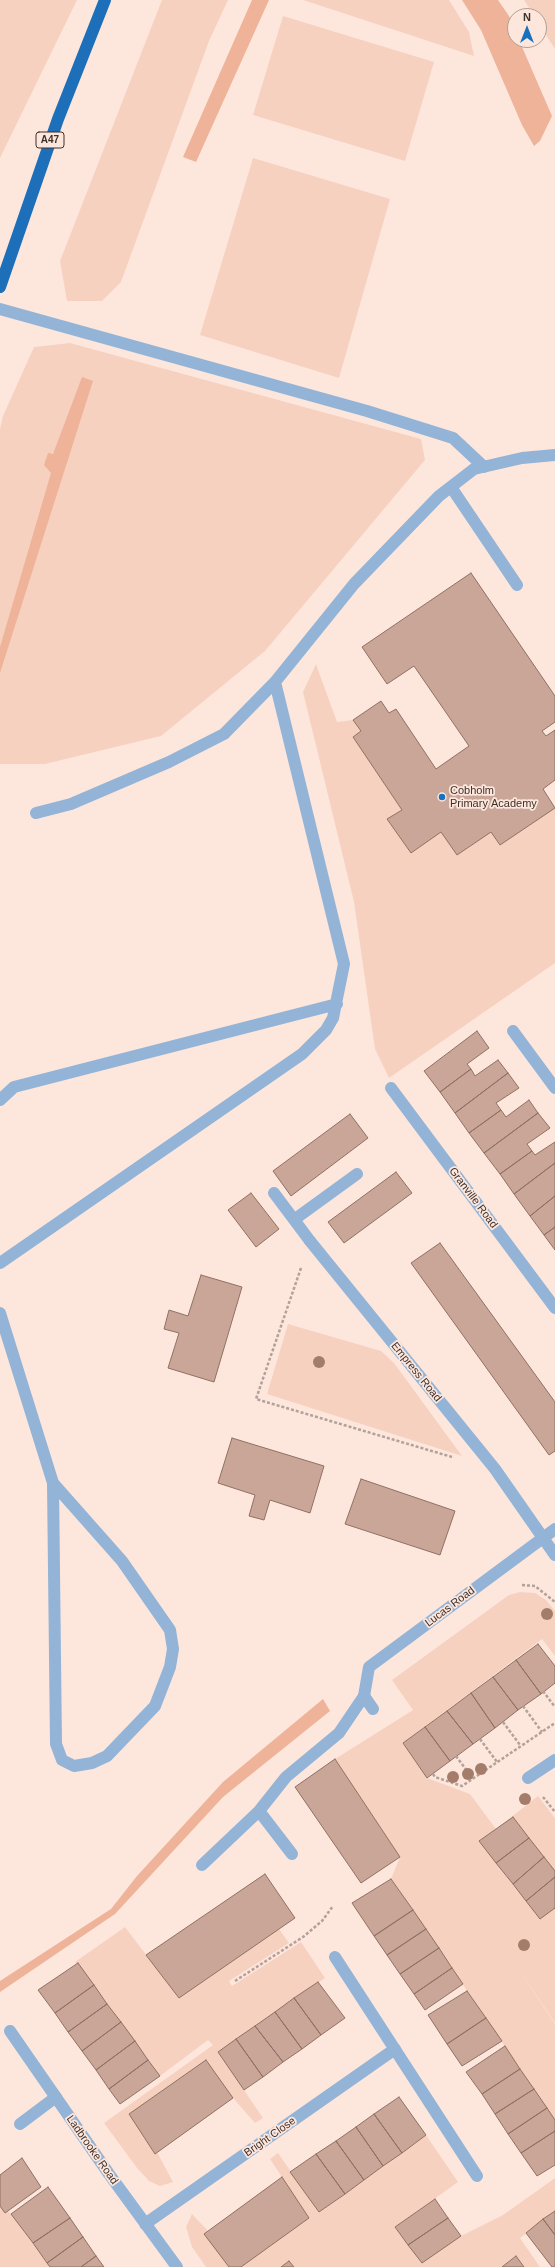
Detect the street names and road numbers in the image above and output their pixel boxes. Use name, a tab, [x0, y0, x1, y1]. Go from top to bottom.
road number: A47	[36, 132, 64, 148]
street label: Granville Road	[446, 1165, 500, 1231]
street label: Empress Road	[388, 1340, 444, 1404]
street label: Lucas Road	[423, 1584, 477, 1630]
street label: Ladbrooke Road	[63, 2113, 121, 2187]
street label: Bright Close	[242, 2114, 298, 2160]

